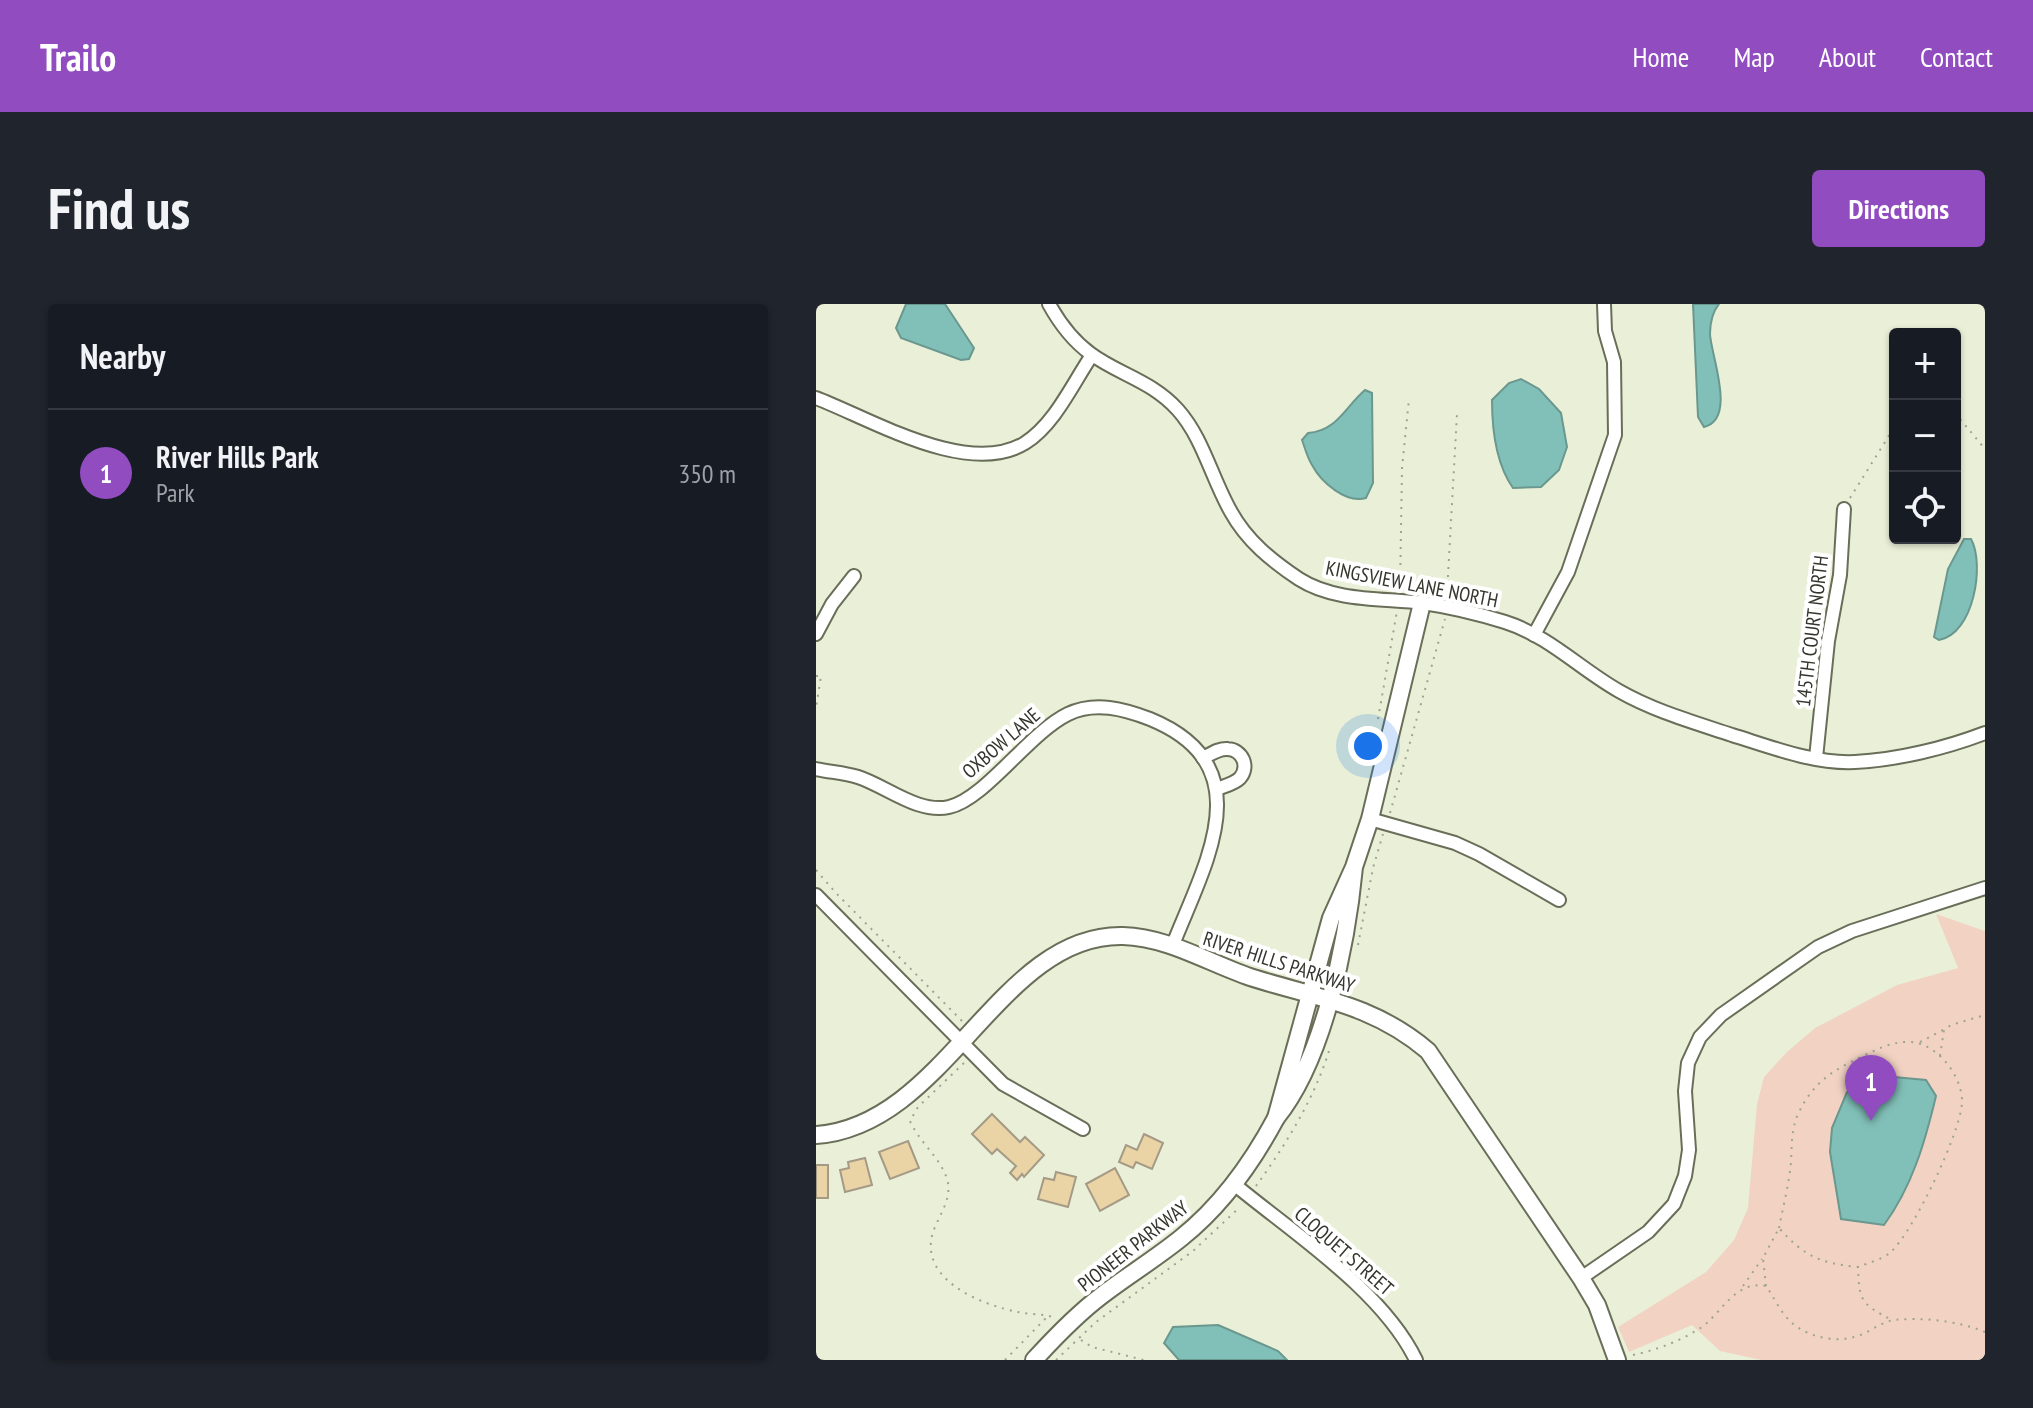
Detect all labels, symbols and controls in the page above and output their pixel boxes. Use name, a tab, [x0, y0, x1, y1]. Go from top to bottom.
text: Trailo	[40, 32, 116, 81]
text: Home	[1633, 38, 1689, 75]
text: Map	[1733, 38, 1775, 75]
text: About	[1819, 38, 1876, 75]
text: Contact	[1920, 38, 1993, 75]
button: Directions	[1812, 170, 1985, 247]
text: Find us	[48, 172, 190, 244]
map controls	[1889, 328, 1961, 544]
button: +	[1889, 328, 1961, 400]
text: Nearby	[80, 334, 165, 378]
button: −	[1889, 400, 1961, 472]
text: River Hills Park	[156, 437, 319, 476]
text: 1	[100, 457, 112, 490]
text: 350 m	[678, 457, 736, 490]
button: locate	[1889, 472, 1961, 544]
text: Park	[156, 476, 195, 509]
street label: 145TH COURT NORTH	[1790, 554, 1834, 708]
street label: KINGSVIEW LANE NORTH	[1324, 555, 1500, 613]
street label: OXBOW LANE	[957, 702, 1045, 784]
your location	[1348, 726, 1388, 766]
street label: RIVER HILLS PARKWAY	[1200, 925, 1358, 999]
pin: 1	[1845, 1055, 1897, 1121]
street label: PIONEER PARKWAY	[1072, 1195, 1194, 1297]
street label: CLOQUET STREET	[1289, 1201, 1399, 1301]

